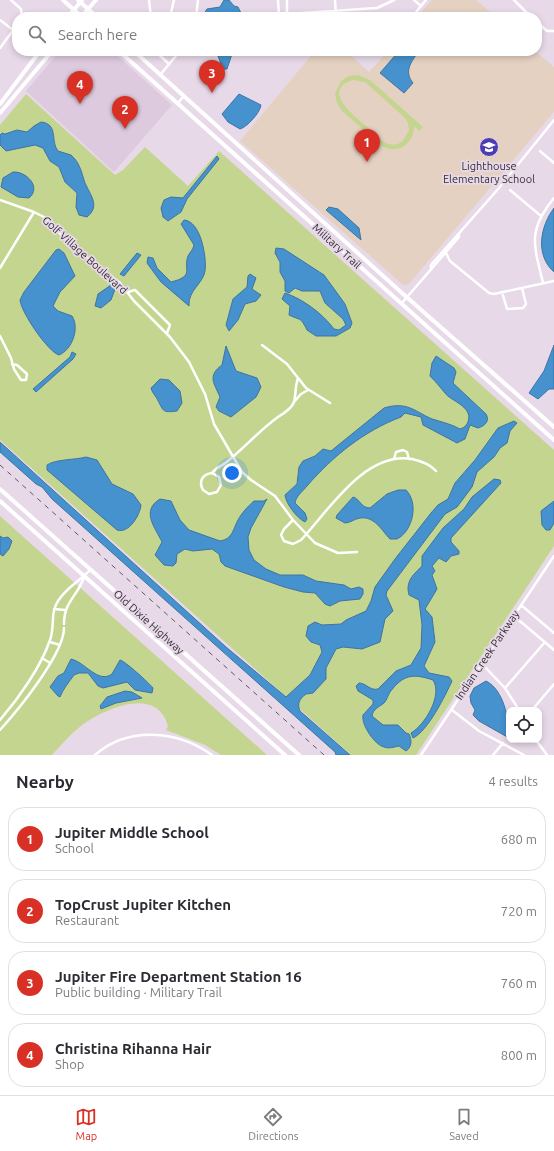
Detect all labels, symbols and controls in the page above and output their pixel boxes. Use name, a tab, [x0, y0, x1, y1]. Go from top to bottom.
search box	[12, 12, 542, 56]
icon: search	[26, 23, 48, 45]
text: Search here	[58, 26, 137, 43]
pin: 3	[199, 60, 225, 93]
pin: 4	[67, 71, 93, 104]
pin: 2	[112, 96, 138, 129]
pin: 1	[354, 129, 380, 162]
school or university icon: Lighthouse Elementary School	[478, 136, 500, 158]
place label: Lighthouse Elementary School	[443, 160, 535, 185]
street label: Golf Village Boulevard	[40, 214, 130, 296]
street label: Military Trail	[310, 221, 364, 271]
your location	[222, 463, 242, 483]
street label: Old Dixie Highway	[112, 587, 187, 657]
street label: Indian Creek Parkway	[453, 607, 522, 702]
map controls	[506, 707, 542, 743]
button: locate	[506, 707, 542, 743]
text: Nearby	[16, 772, 74, 791]
text: 4 results	[488, 774, 538, 788]
text: Jupiter Middle School	[55, 824, 209, 841]
text: 1	[26, 832, 34, 846]
text: 680 m	[501, 832, 537, 846]
text: School	[55, 841, 94, 855]
text: TopCrust Jupiter Kitchen	[55, 896, 231, 913]
text: 2	[26, 904, 34, 918]
text: 720 m	[501, 904, 537, 918]
text: Restaurant	[55, 913, 119, 927]
text: Jupiter Fire Department Station 16	[55, 968, 302, 985]
text: 3	[26, 976, 34, 990]
text: 760 m	[501, 976, 537, 990]
text: Public building · Military Trail	[55, 985, 222, 999]
text: Christina Rihanna Hair	[55, 1040, 211, 1057]
text: 4	[26, 1048, 34, 1062]
text: 800 m	[501, 1048, 537, 1062]
text: Shop	[55, 1057, 84, 1071]
tab: Map	[75, 1106, 97, 1142]
tab: Directions	[248, 1106, 299, 1142]
tab: Saved	[449, 1106, 479, 1142]

